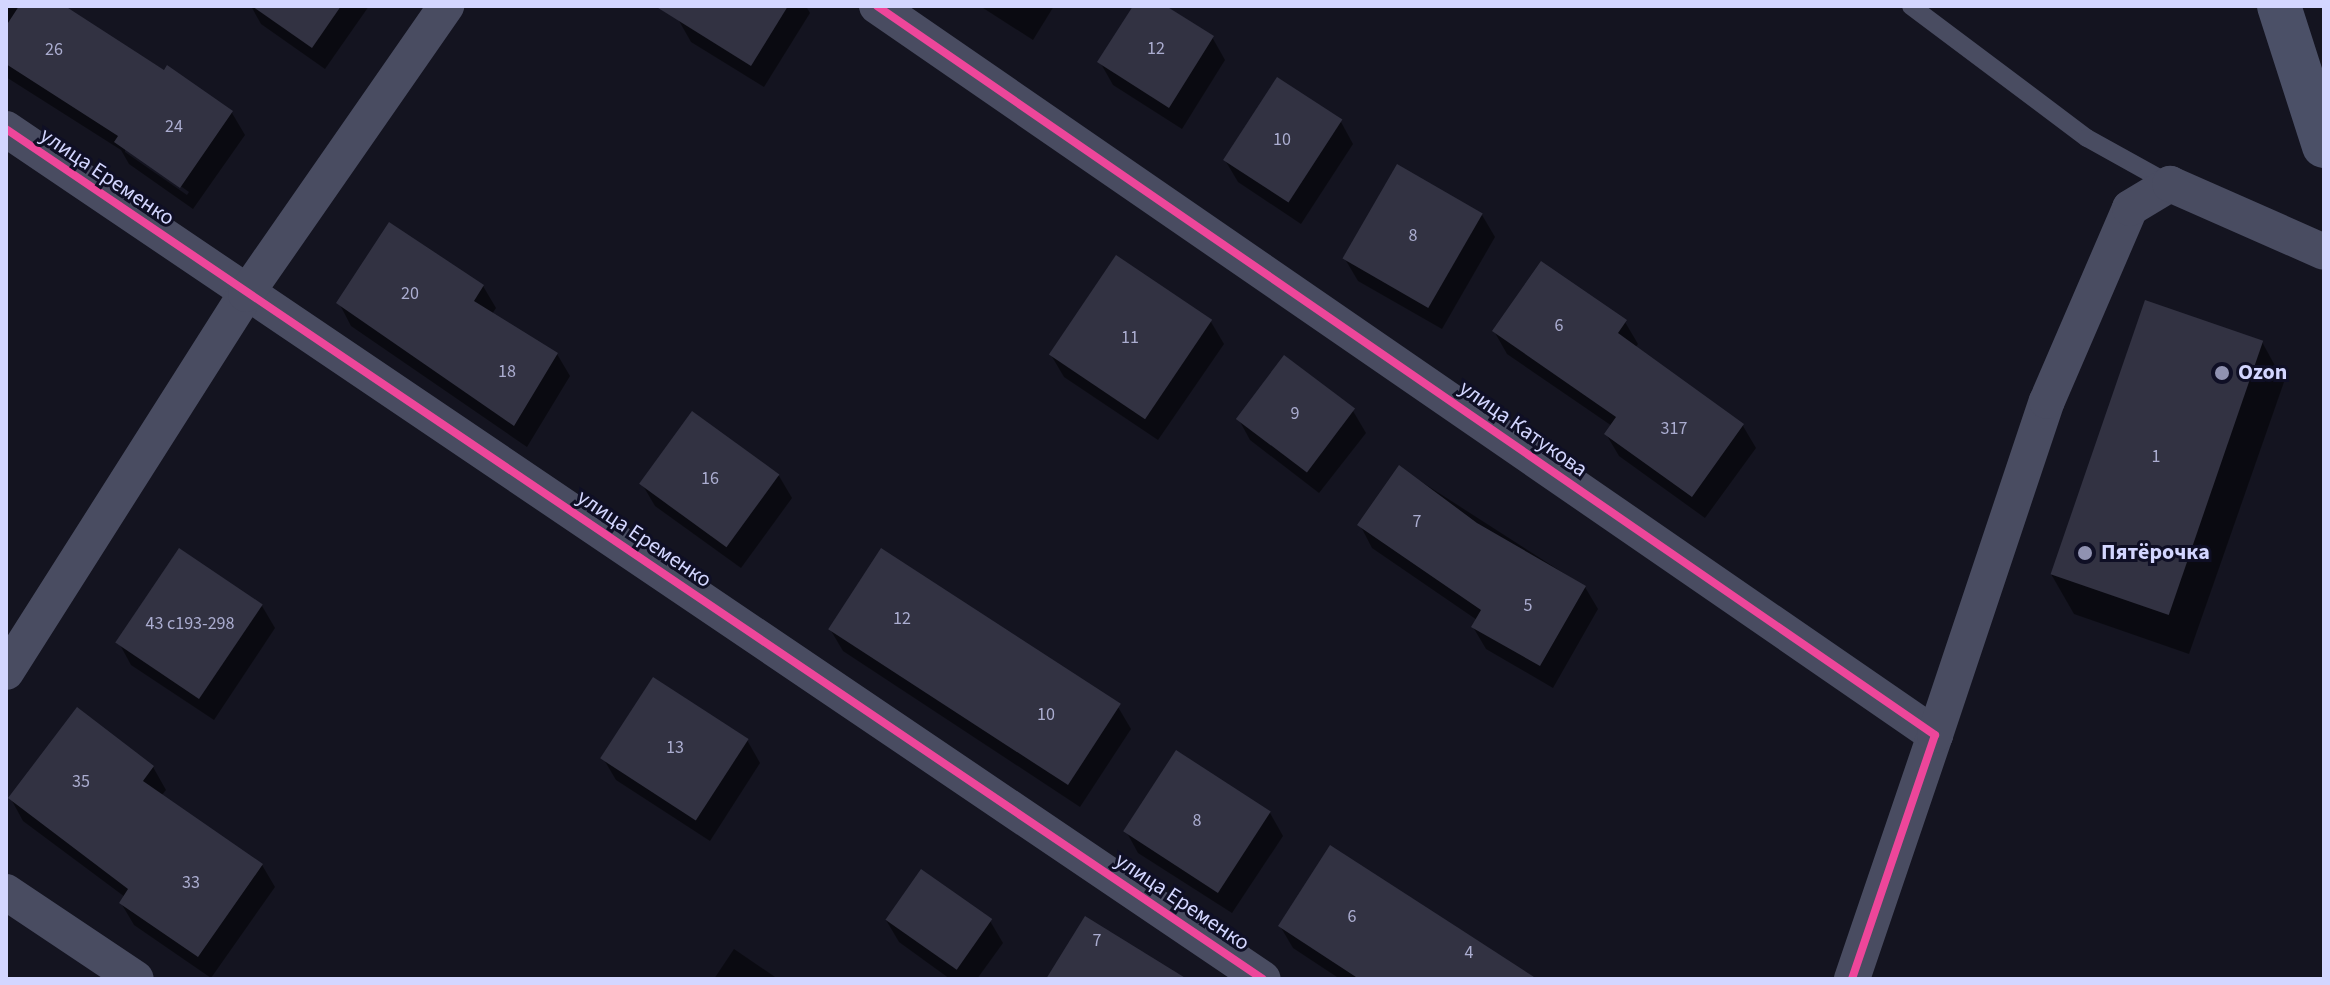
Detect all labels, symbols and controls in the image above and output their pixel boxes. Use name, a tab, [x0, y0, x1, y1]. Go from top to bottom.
house number: 12	[1147, 38, 1165, 60]
house number: 26	[45, 39, 63, 61]
house number: 24	[165, 116, 183, 138]
street label: улица Еременко	[35, 122, 179, 232]
house number: 10	[1273, 129, 1291, 151]
house number: 8	[1409, 225, 1417, 247]
house number: 20	[401, 283, 419, 305]
house number: 6	[1555, 315, 1563, 337]
house number: 11	[1121, 327, 1139, 349]
place label: Ozon	[2238, 360, 2287, 386]
house number: 18	[498, 361, 516, 383]
marker: Ozon	[2213, 364, 2231, 382]
street label: улица Катукова	[1454, 375, 1592, 483]
house number: 9	[1291, 403, 1299, 425]
house number: 317	[1661, 418, 1687, 440]
house number: 1	[2152, 446, 2160, 468]
house number: 16	[701, 468, 719, 490]
street label: улица Еременко	[572, 484, 716, 594]
house number: 7	[1413, 511, 1421, 533]
place label: Пятёрочка	[2101, 540, 2210, 566]
marker: Пятёрочка	[2076, 544, 2094, 562]
house number: 5	[1524, 595, 1532, 617]
house number: 12	[893, 608, 911, 630]
house number: 43 с193-298	[146, 613, 234, 635]
house number: 10	[1037, 704, 1055, 726]
house number: 13	[666, 737, 684, 759]
house number: 35	[72, 771, 90, 793]
house number: 8	[1193, 810, 1201, 832]
street label: улица Еременко	[1110, 847, 1254, 957]
house number: 33	[182, 872, 200, 894]
house number: 6	[1348, 906, 1356, 928]
house number: 7	[1093, 930, 1101, 952]
house number: 4	[1465, 942, 1473, 964]

